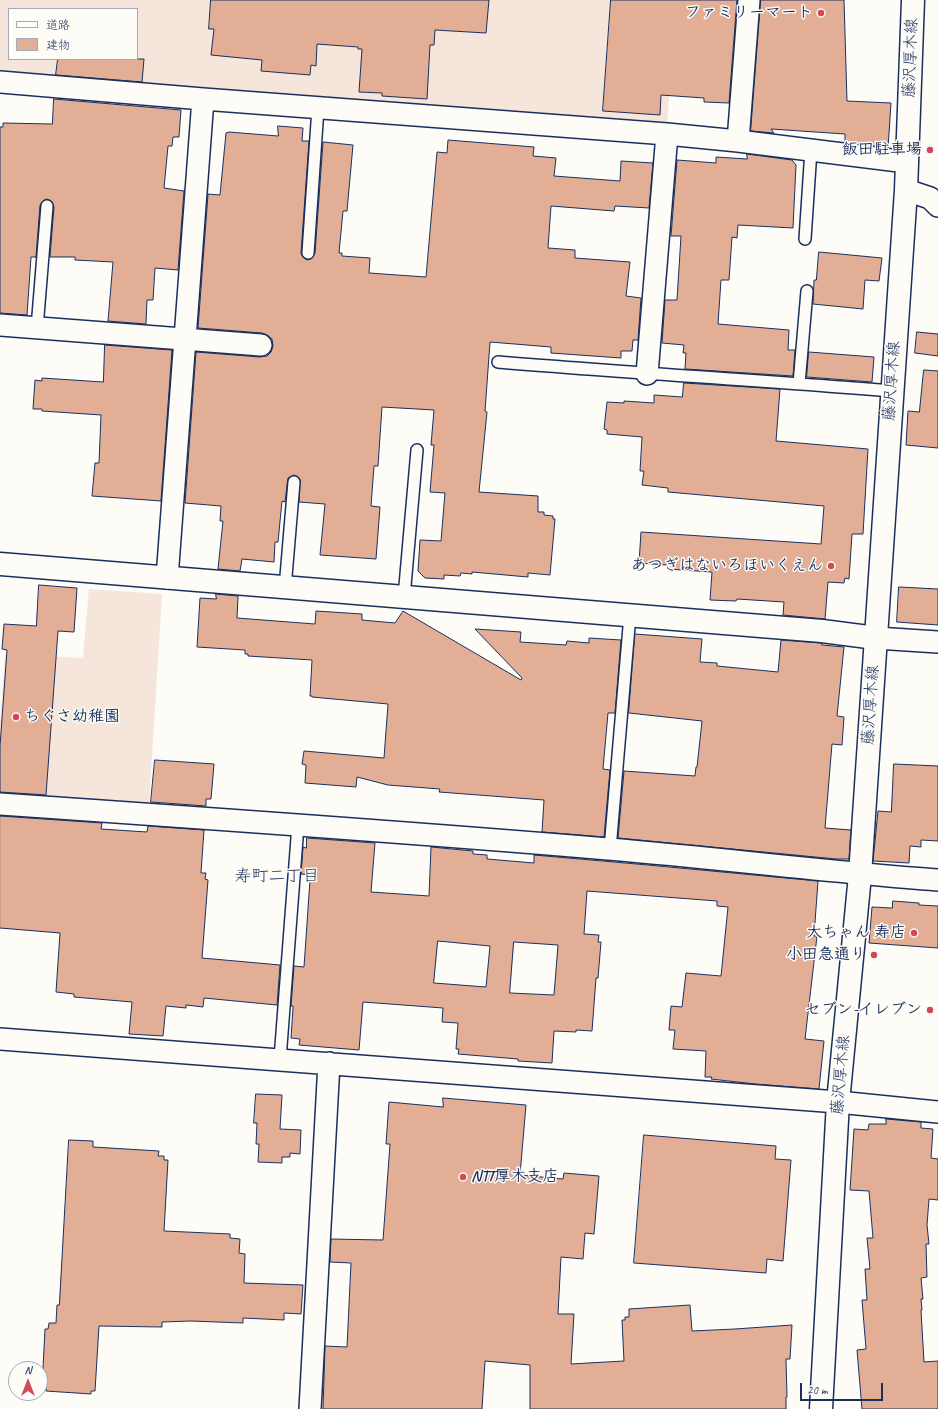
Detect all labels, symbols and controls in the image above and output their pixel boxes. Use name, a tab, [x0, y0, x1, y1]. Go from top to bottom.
place label: ファミリーマート	[685, 3, 813, 23]
legend	[8, 8, 138, 60]
marker: ファミリーマート	[816, 8, 826, 18]
text: 道路	[46, 17, 70, 33]
street label: 藤沢厚木線	[900, 18, 922, 98]
text: 建物	[46, 37, 70, 53]
place label: 飯田駐車場	[842, 140, 922, 160]
marker: 飯田駐車場	[925, 145, 935, 155]
street label: 藤沢厚木線	[880, 340, 904, 422]
place label: あつぎはないろほいくえん	[631, 556, 823, 576]
marker: あつぎはないろほいくえん	[826, 561, 836, 571]
street label: 藤沢厚木線	[859, 664, 883, 746]
place label: ちぐさ幼稚園	[24, 707, 120, 727]
marker: ちぐさ幼稚園	[11, 712, 21, 722]
district label: 寿町二丁目	[235, 867, 319, 887]
place label: 大ちゃん 寿店	[806, 923, 906, 943]
marker: 大ちゃん 寿店	[909, 928, 919, 938]
place label: 小田急通り	[786, 945, 866, 965]
marker: 小田急通り	[869, 950, 879, 960]
place label: セブン-イレブン	[805, 1000, 922, 1020]
marker: セブン-イレブン	[925, 1005, 935, 1015]
street label: 藤沢厚木線	[828, 1034, 854, 1116]
place label: NTT厚木支店	[471, 1167, 559, 1187]
marker: NTT厚木支店	[458, 1172, 468, 1182]
north arrow	[8, 1361, 48, 1401]
text: N	[25, 1363, 31, 1377]
scale bar	[802, 1375, 885, 1401]
text: 20 m	[807, 1382, 827, 1398]

